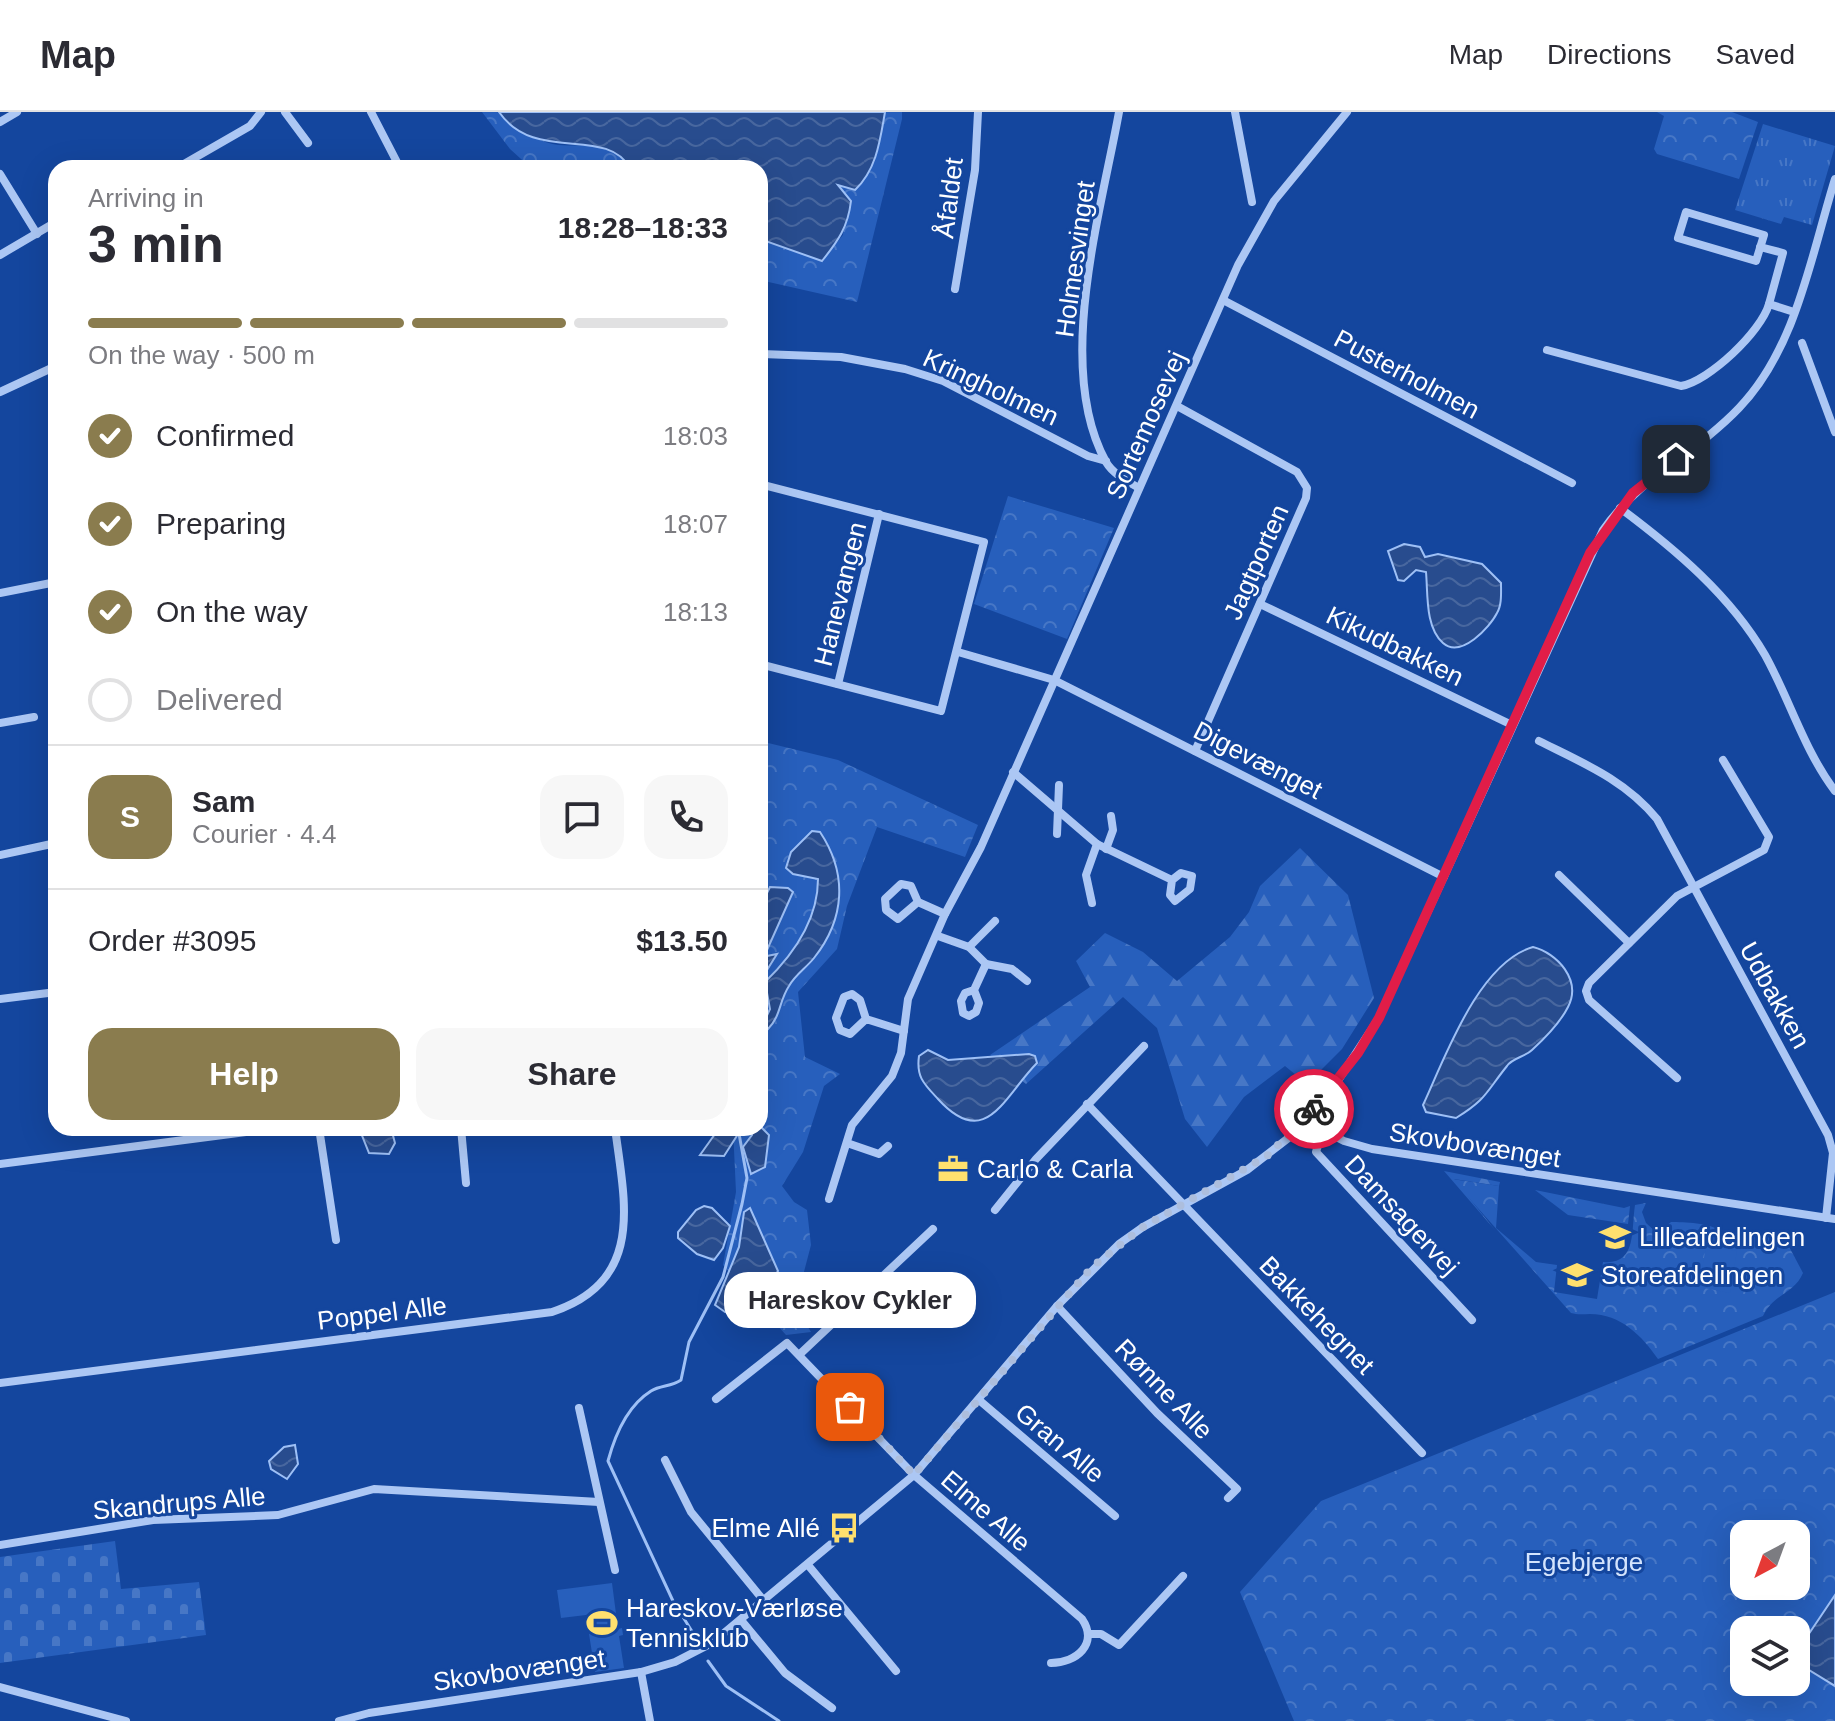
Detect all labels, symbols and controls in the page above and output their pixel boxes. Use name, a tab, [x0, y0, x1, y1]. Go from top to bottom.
text: Map	[40, 34, 116, 76]
text: Map	[1449, 39, 1503, 70]
text: Directions	[1547, 39, 1672, 70]
text: Saved	[1716, 39, 1795, 70]
street label: Åfaldet	[929, 155, 969, 240]
street label: Holmesvinget	[1049, 178, 1101, 339]
text: Arriving in	[88, 183, 204, 213]
text: 18:28–18:33	[558, 211, 728, 244]
text: 3 min	[88, 215, 224, 273]
street label: Pusterholmen	[1329, 323, 1485, 425]
text: On the way · 500 m	[88, 340, 315, 370]
street label: Kringholmen	[919, 343, 1063, 431]
street label: Sortemosevej	[1100, 346, 1192, 504]
icon: check	[88, 414, 132, 458]
text: Confirmed	[156, 419, 294, 452]
text: 18:03	[663, 421, 728, 451]
pin	[1642, 425, 1710, 493]
icon: home	[1654, 437, 1698, 481]
street label: Jagtporten	[1217, 500, 1295, 624]
icon: check	[88, 502, 132, 546]
text: Preparing	[156, 507, 286, 540]
text: 18:07	[663, 509, 728, 539]
street label: Hanevangen	[808, 519, 872, 669]
icon: check	[88, 590, 132, 634]
text: On the way	[156, 595, 308, 628]
text: 18:13	[663, 597, 728, 627]
street label: Kikudbakken	[1322, 600, 1468, 692]
text: Delivered	[156, 683, 283, 716]
street label: Digevænget	[1189, 715, 1328, 806]
button: chat	[540, 775, 624, 859]
button: phone	[644, 775, 728, 859]
text: Sam	[192, 785, 255, 818]
text: S	[120, 800, 140, 833]
text: Courier · 4.4	[192, 819, 337, 849]
text: Order #3095	[88, 924, 256, 957]
text: $13.50	[636, 924, 728, 957]
street label: Udbakken	[1734, 937, 1816, 1053]
button: Help	[88, 1028, 400, 1120]
button: Share	[416, 1028, 728, 1120]
courier	[1274, 1069, 1354, 1149]
icon: bike	[1292, 1087, 1336, 1131]
street label: Skovbovænget	[1387, 1117, 1564, 1174]
street label: Damsagervej	[1339, 1149, 1465, 1281]
office icon: Carlo & Carla	[936, 1152, 970, 1186]
place label: Carlo & Carla	[977, 1154, 1134, 1184]
school or university icon: Lilleafdelingen	[1598, 1220, 1632, 1254]
place label: Lilleafdelingen	[1639, 1222, 1805, 1252]
street label: Bakkehegnet	[1253, 1250, 1381, 1381]
school or university icon: Storeafdelingen	[1560, 1258, 1594, 1292]
place label: Storeafdelingen	[1601, 1260, 1783, 1290]
callout: Hareskov Cykler	[724, 1271, 976, 1327]
text: Hareskov Cykler	[748, 1285, 952, 1315]
street label: Poppel Alle	[316, 1290, 448, 1336]
street label: Rønne Alle	[1109, 1333, 1219, 1445]
pin	[816, 1373, 884, 1441]
icon: bag	[828, 1385, 872, 1429]
street label: Gran Alle	[1009, 1397, 1111, 1489]
street label: Elme Alle	[935, 1464, 1037, 1558]
street label: Skandrups Alle	[91, 1480, 267, 1526]
bus stop icon: Elme Allé	[827, 1511, 861, 1545]
place label: Elme Allé	[712, 1513, 820, 1543]
north arrow	[1730, 1520, 1810, 1600]
map controls	[1730, 1520, 1810, 1696]
park label: Egebjerge	[1525, 1547, 1643, 1577]
place label: Hareskov-Værløse Tennisklub	[626, 1593, 843, 1653]
sports icon: Hareskov-Værløse Tennisklub	[585, 1606, 619, 1640]
button: layers	[1730, 1616, 1810, 1696]
street label: Skovbovænget	[431, 1643, 608, 1697]

